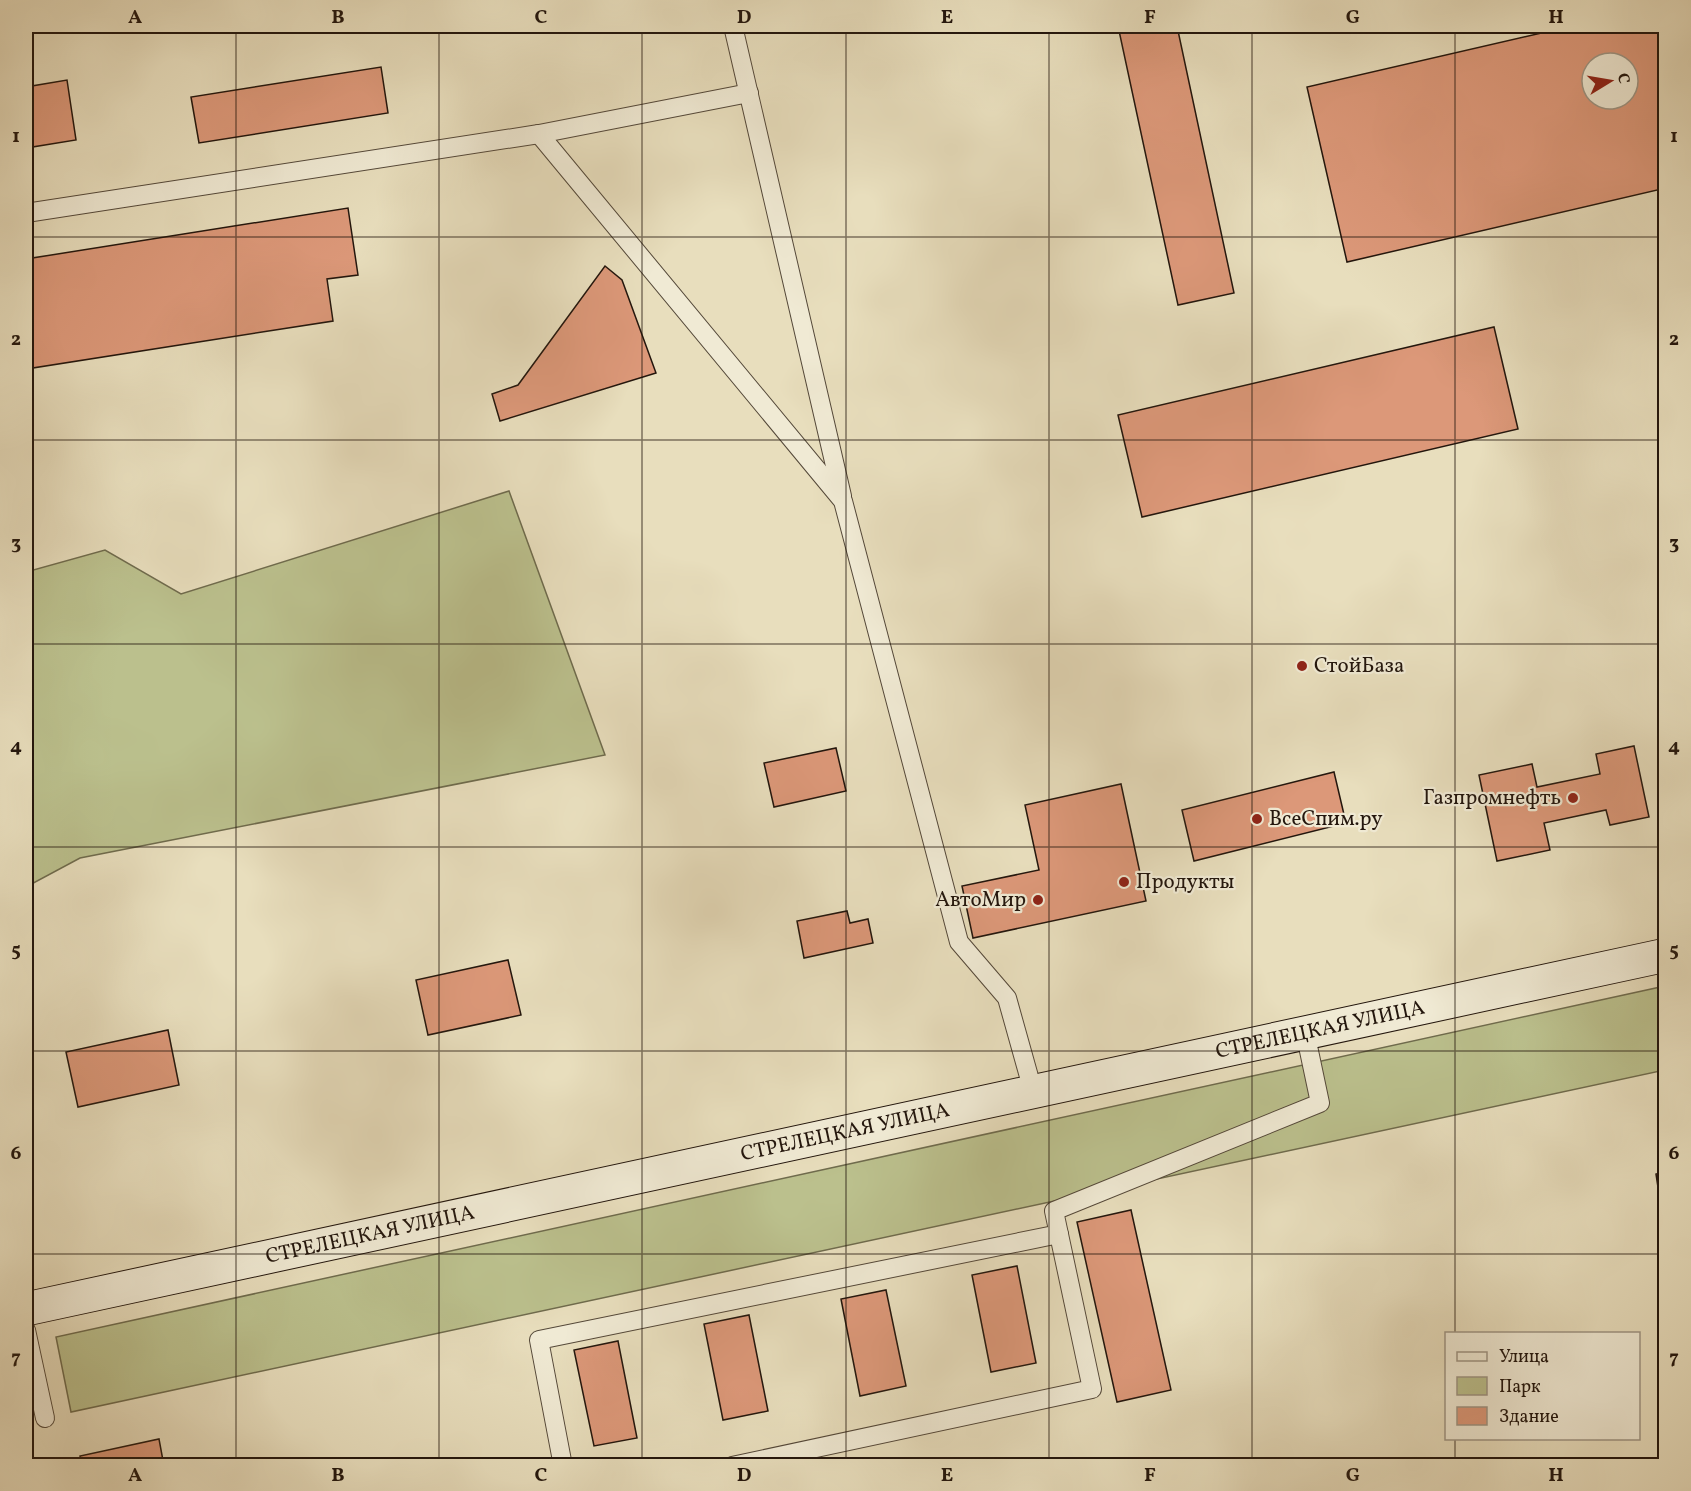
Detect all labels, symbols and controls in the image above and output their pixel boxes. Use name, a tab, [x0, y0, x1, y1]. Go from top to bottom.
text: A	[128, 4, 142, 32]
text: B	[331, 4, 345, 32]
text: C	[535, 4, 548, 32]
text: D	[737, 4, 751, 32]
text: E	[941, 4, 953, 32]
text: F	[1144, 4, 1156, 32]
text: G	[1346, 4, 1360, 32]
text: H	[1548, 4, 1564, 32]
north arrow	[1580, 51, 1640, 111]
text: С	[1611, 71, 1635, 86]
text: 1	[12, 123, 20, 151]
text: 1	[1670, 123, 1678, 151]
text: 2	[11, 326, 21, 354]
text: 2	[1669, 326, 1679, 354]
text: 3	[11, 530, 21, 558]
text: 3	[1669, 530, 1679, 558]
place label: СтойБаза	[1314, 652, 1404, 681]
marker: СтойБаза	[1295, 659, 1309, 673]
text: 4	[10, 733, 22, 761]
text: 4	[1668, 733, 1680, 761]
place label: Газпромнефть	[1423, 784, 1561, 813]
marker: Газпромнефть	[1566, 791, 1580, 805]
place label: ВсеСпим.ру	[1269, 805, 1383, 834]
marker: ВсеСпим.ру	[1250, 812, 1264, 826]
place label: Продукты	[1136, 868, 1235, 897]
marker: Продукты	[1117, 875, 1131, 889]
place label: АвтоМир	[935, 886, 1026, 915]
marker: АвтоМир	[1031, 893, 1045, 907]
text: 5	[11, 937, 21, 965]
text: 5	[1669, 937, 1679, 965]
street label: СТРЕЛЕЦКАЯ УЛИЦА	[1213, 993, 1428, 1066]
street label: СТРЕЛЕЦКАЯ УЛИЦА	[738, 1095, 953, 1169]
text: 6	[11, 1140, 22, 1168]
text: 6	[1669, 1140, 1680, 1168]
street label: СТРЕЛЕЦКАЯ УЛИЦА	[263, 1198, 478, 1271]
legend	[1445, 1332, 1640, 1440]
text: 7	[11, 1344, 21, 1372]
text: 7	[1669, 1344, 1679, 1372]
text: Улица	[1499, 1345, 1549, 1370]
text: Парк	[1499, 1375, 1541, 1400]
text: Здание	[1499, 1405, 1559, 1430]
text: A	[128, 1462, 142, 1490]
text: B	[331, 1462, 345, 1490]
text: C	[535, 1462, 548, 1490]
text: D	[737, 1462, 751, 1490]
text: E	[941, 1462, 953, 1490]
text: F	[1144, 1462, 1156, 1490]
text: G	[1346, 1462, 1360, 1490]
text: H	[1548, 1462, 1564, 1490]

